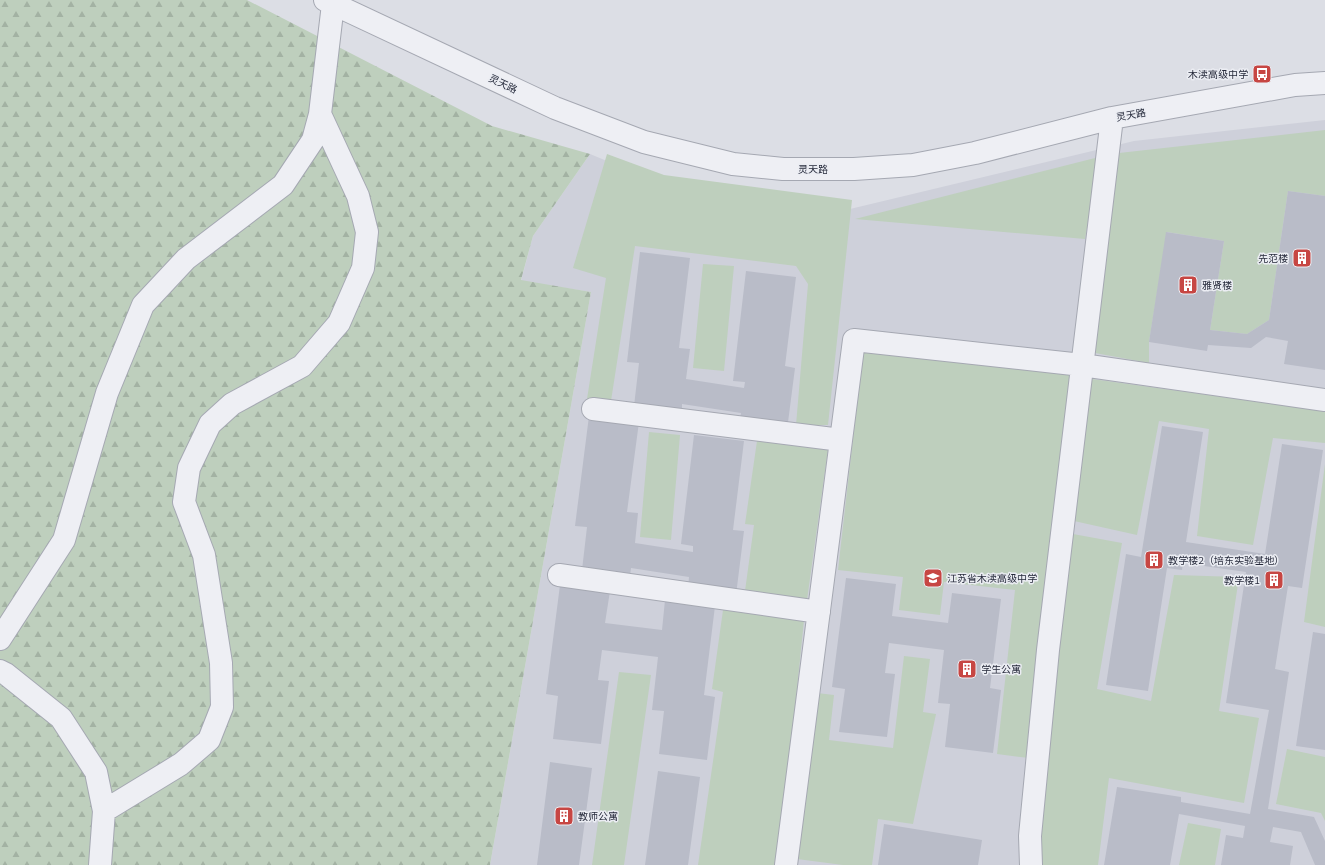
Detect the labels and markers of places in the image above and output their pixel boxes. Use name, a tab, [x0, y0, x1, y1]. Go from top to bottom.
bus stop icon: 木渎高级中学	[1251, 63, 1273, 85]
place label: 木渎高级中学	[1188, 68, 1248, 81]
building icon: 先范楼	[1291, 247, 1313, 269]
place label: 先范楼	[1258, 252, 1288, 265]
building icon: 雅贤楼	[1177, 274, 1199, 296]
place label: 雅贤楼	[1202, 279, 1232, 292]
building icon: 教学楼2（培东实验基地）	[1143, 549, 1165, 571]
place label: 教学楼2（培东实验基地）	[1168, 554, 1284, 567]
school or university icon: 江苏省木渎高级中学	[922, 567, 944, 589]
building icon: 教学楼1	[1263, 569, 1285, 591]
place label: 江苏省木渎高级中学	[947, 572, 1037, 585]
place label: 教学楼1	[1224, 574, 1260, 587]
building icon: 学生公寓	[956, 658, 978, 680]
place label: 学生公寓	[981, 663, 1021, 676]
building icon: 教师公寓	[553, 805, 575, 827]
place label: 教师公寓	[578, 810, 618, 823]

